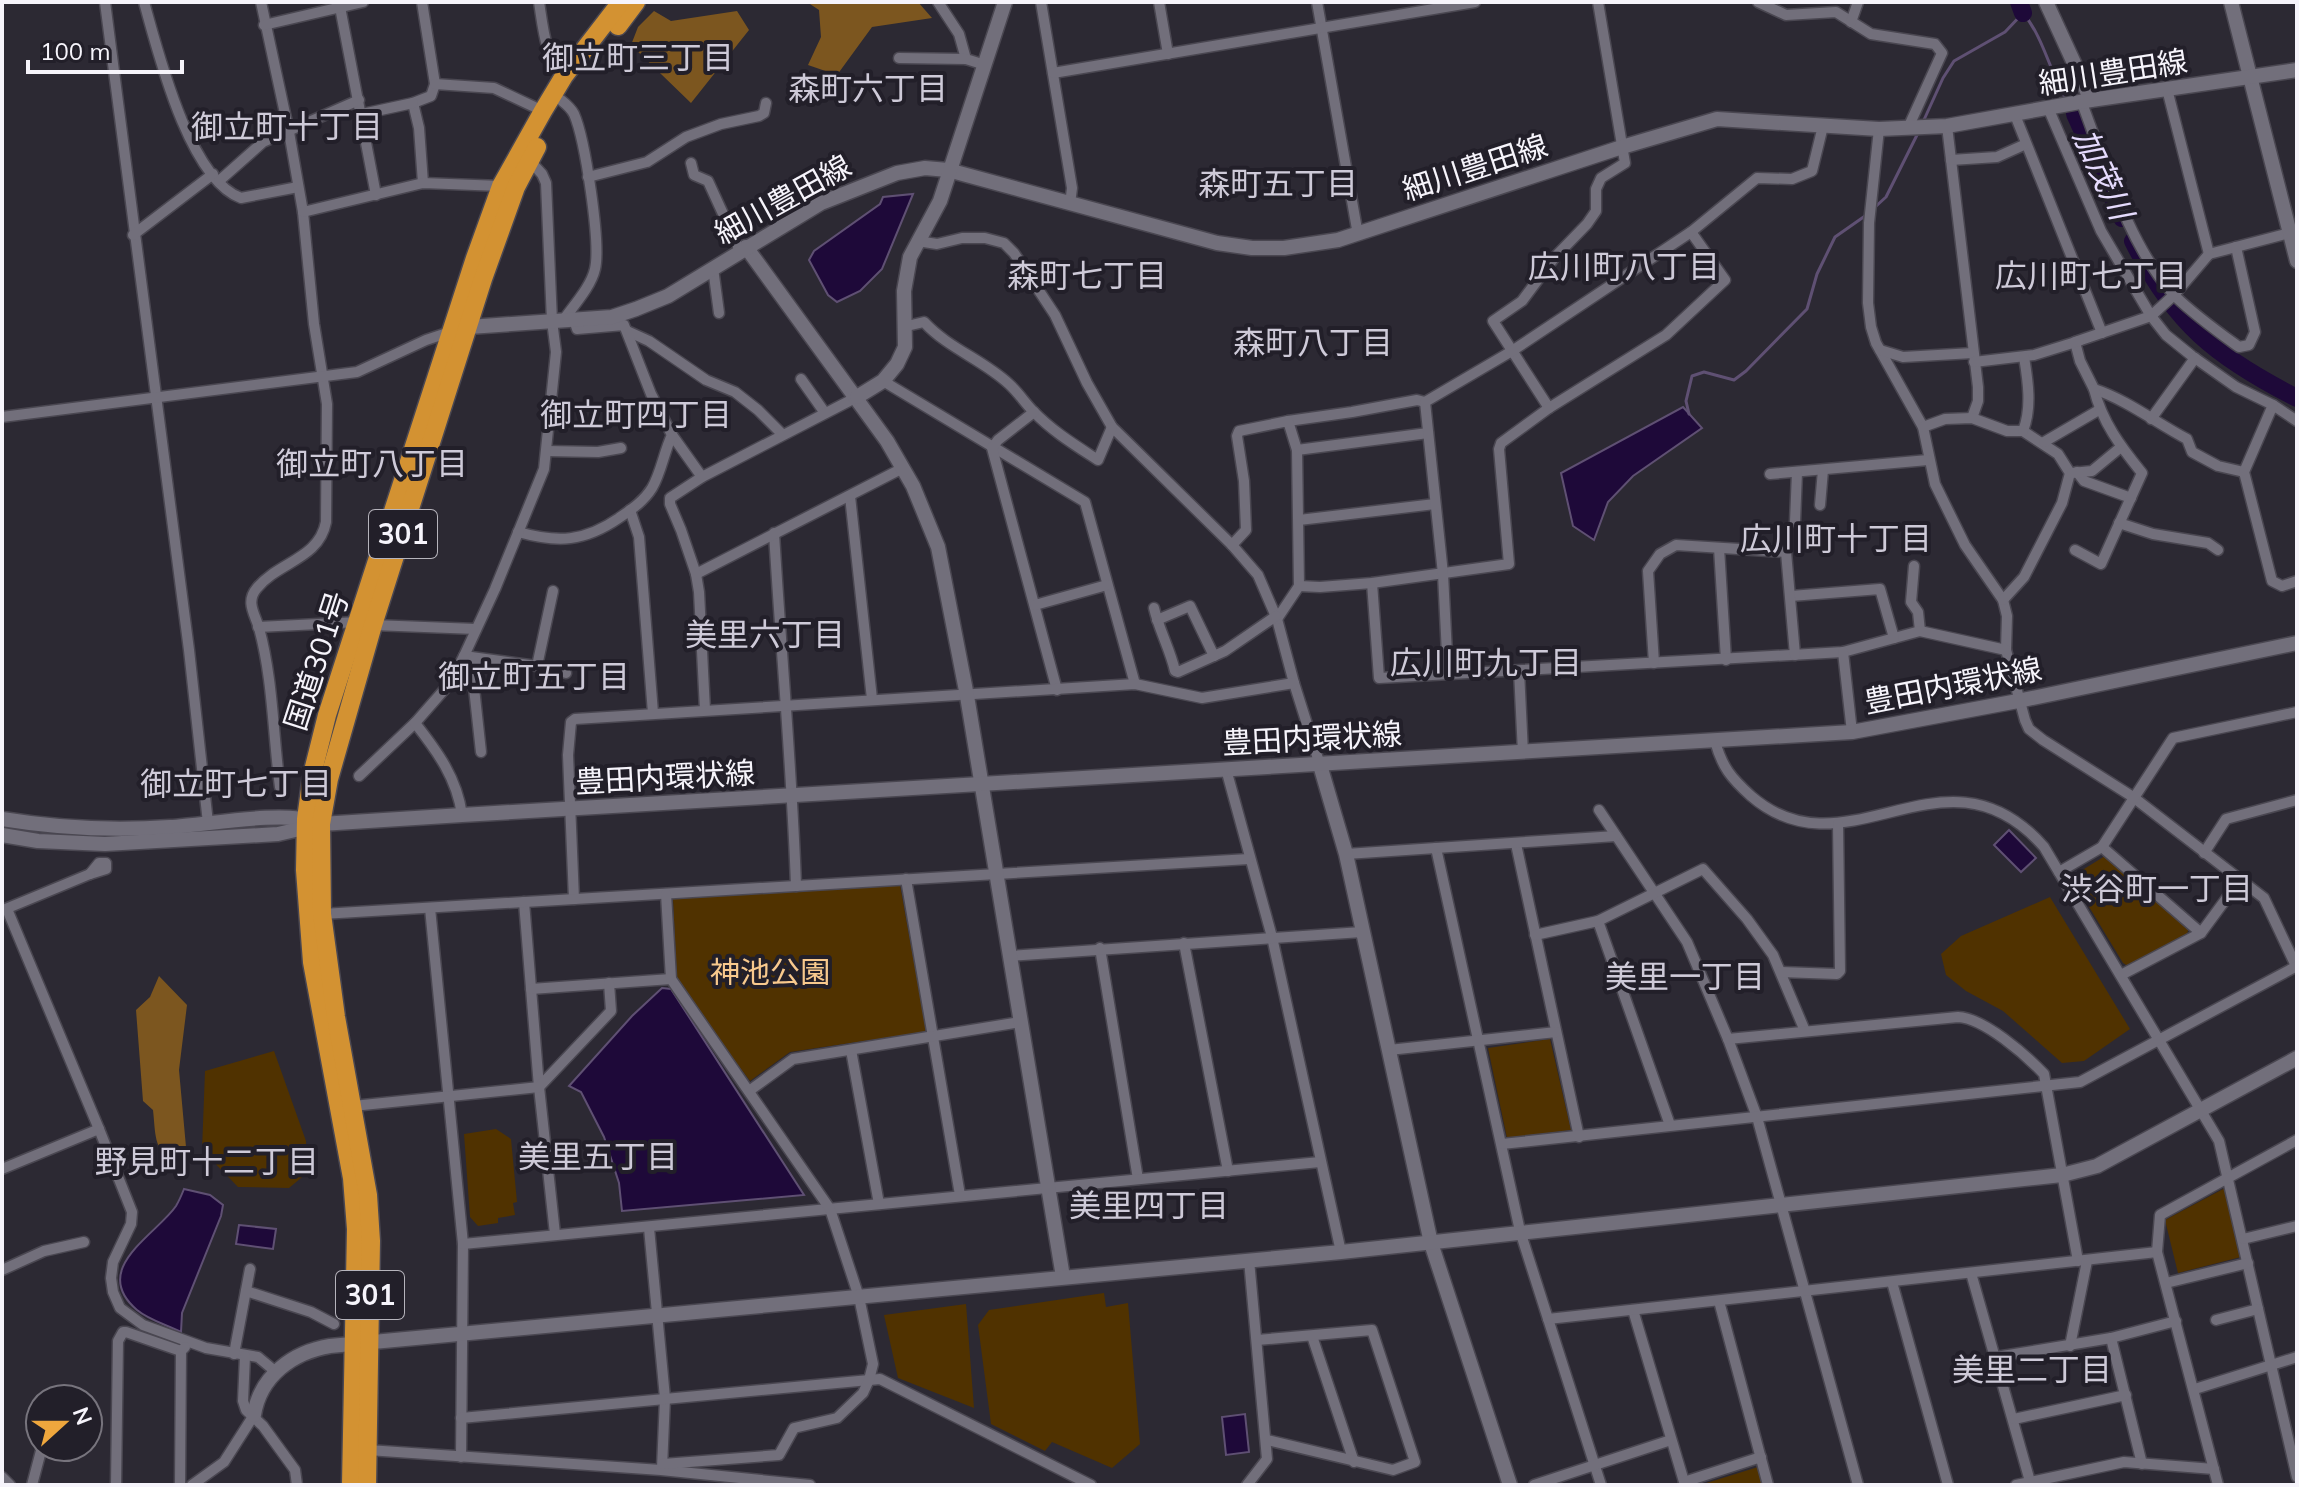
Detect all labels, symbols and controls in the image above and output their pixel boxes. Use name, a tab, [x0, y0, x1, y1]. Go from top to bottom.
scale bar	[28, 24, 182, 74]
text: 100 m	[40, 36, 111, 66]
district label: 御立町三丁目	[542, 37, 734, 77]
street label: 細川豊田線	[2036, 42, 2190, 103]
district label: 森町六丁目	[788, 68, 948, 108]
district label: 御立町十丁目	[191, 106, 383, 146]
water label: 加茂川	[2065, 122, 2144, 228]
street label: 細川豊田線	[1397, 126, 1552, 208]
street label: 細川豊田線	[708, 146, 857, 252]
district label: 森町五丁目	[1198, 163, 1358, 203]
district label: 広川町八丁目	[1528, 246, 1720, 286]
district label: 森町七丁目	[1007, 255, 1167, 295]
district label: 広川町七丁目	[1995, 255, 2187, 295]
district label: 森町八丁目	[1233, 322, 1393, 362]
district label: 御立町四丁目	[540, 394, 732, 434]
district label: 御立町八丁目	[276, 443, 468, 483]
road number: 301	[369, 510, 437, 558]
district label: 広川町十丁目	[1740, 518, 1932, 558]
street label: 国道301号	[276, 586, 356, 735]
district label: 美里六丁目	[685, 614, 845, 654]
district label: 広川町九丁目	[1390, 642, 1582, 682]
street label: 豊田内環状線	[1861, 649, 2045, 721]
district label: 御立町五丁目	[438, 656, 630, 696]
street label: 豊田内環状線	[1221, 714, 1403, 762]
street label: 豊田内環状線	[574, 753, 756, 801]
district label: 御立町七丁目	[140, 763, 332, 803]
district label: 渋谷町一丁目	[2061, 868, 2253, 908]
park label: 神池公園	[710, 953, 830, 991]
district label: 美里一丁目	[1605, 956, 1765, 996]
district label: 美里五丁目	[518, 1136, 678, 1176]
district label: 野見町十二丁目	[95, 1141, 319, 1181]
district label: 美里四丁目	[1069, 1185, 1229, 1225]
road number: 301	[336, 1271, 404, 1319]
district label: 美里二丁目	[1952, 1349, 2112, 1389]
north arrow	[24, 1383, 104, 1463]
text: N	[67, 1403, 99, 1429]

